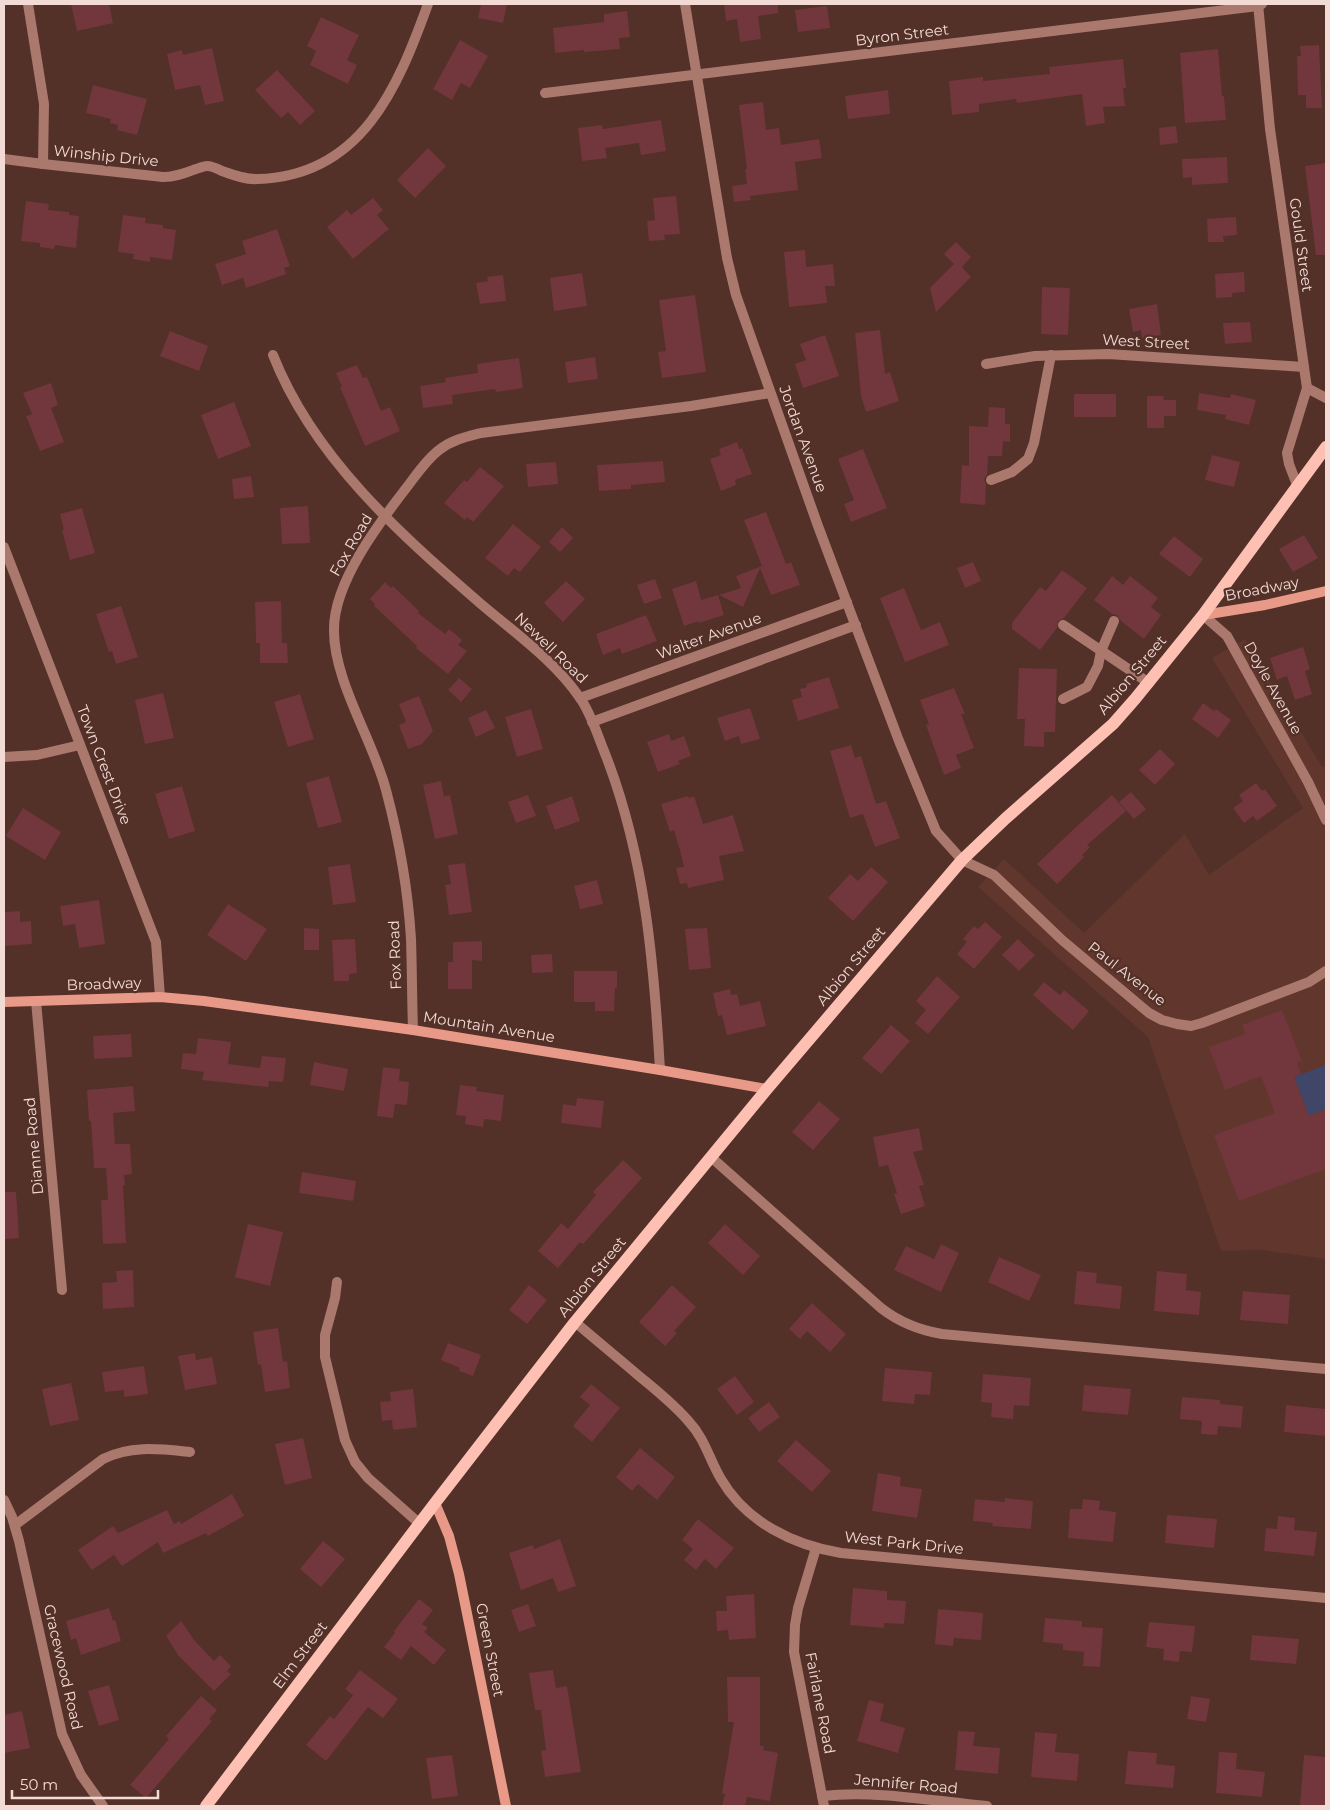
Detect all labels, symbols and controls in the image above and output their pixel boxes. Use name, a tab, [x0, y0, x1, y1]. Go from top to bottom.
street label: Byron Street	[854, 19, 950, 50]
street label: Winship Drive	[53, 141, 159, 170]
street label: Gould Street	[1286, 197, 1317, 293]
street label: West Street	[1102, 330, 1190, 353]
street label: Jordan Avenue	[775, 382, 832, 495]
street label: Fox Road	[325, 510, 376, 580]
street label: Broadway	[1223, 572, 1301, 605]
street label: Newell Road	[511, 608, 592, 687]
street label: Walter Avenue	[654, 608, 764, 663]
street label: Albion Street	[1093, 631, 1170, 718]
street label: Doyle Avenue	[1240, 638, 1307, 738]
street label: Town Crest Drive	[73, 702, 136, 827]
street label: Fox Road	[384, 920, 405, 990]
street label: Albion Street	[812, 922, 889, 1009]
street label: Paul Avenue	[1084, 937, 1170, 1010]
street label: Broadway	[66, 973, 143, 994]
street label: Mountain Avenue	[422, 1007, 556, 1046]
street label: Dianne Road	[20, 1097, 47, 1196]
street label: Albion Street	[553, 1233, 630, 1321]
street label: West Park Drive	[844, 1527, 965, 1558]
street label: Green Street	[472, 1601, 509, 1698]
street label: Gracewood Road	[40, 1602, 87, 1731]
street label: Elm Street	[268, 1617, 331, 1692]
street label: Fairlane Road	[801, 1650, 840, 1755]
scale bar	[12, 1768, 159, 1800]
street label: Jennifer Road	[852, 1769, 959, 1798]
text: 50 m	[20, 1775, 58, 1794]

